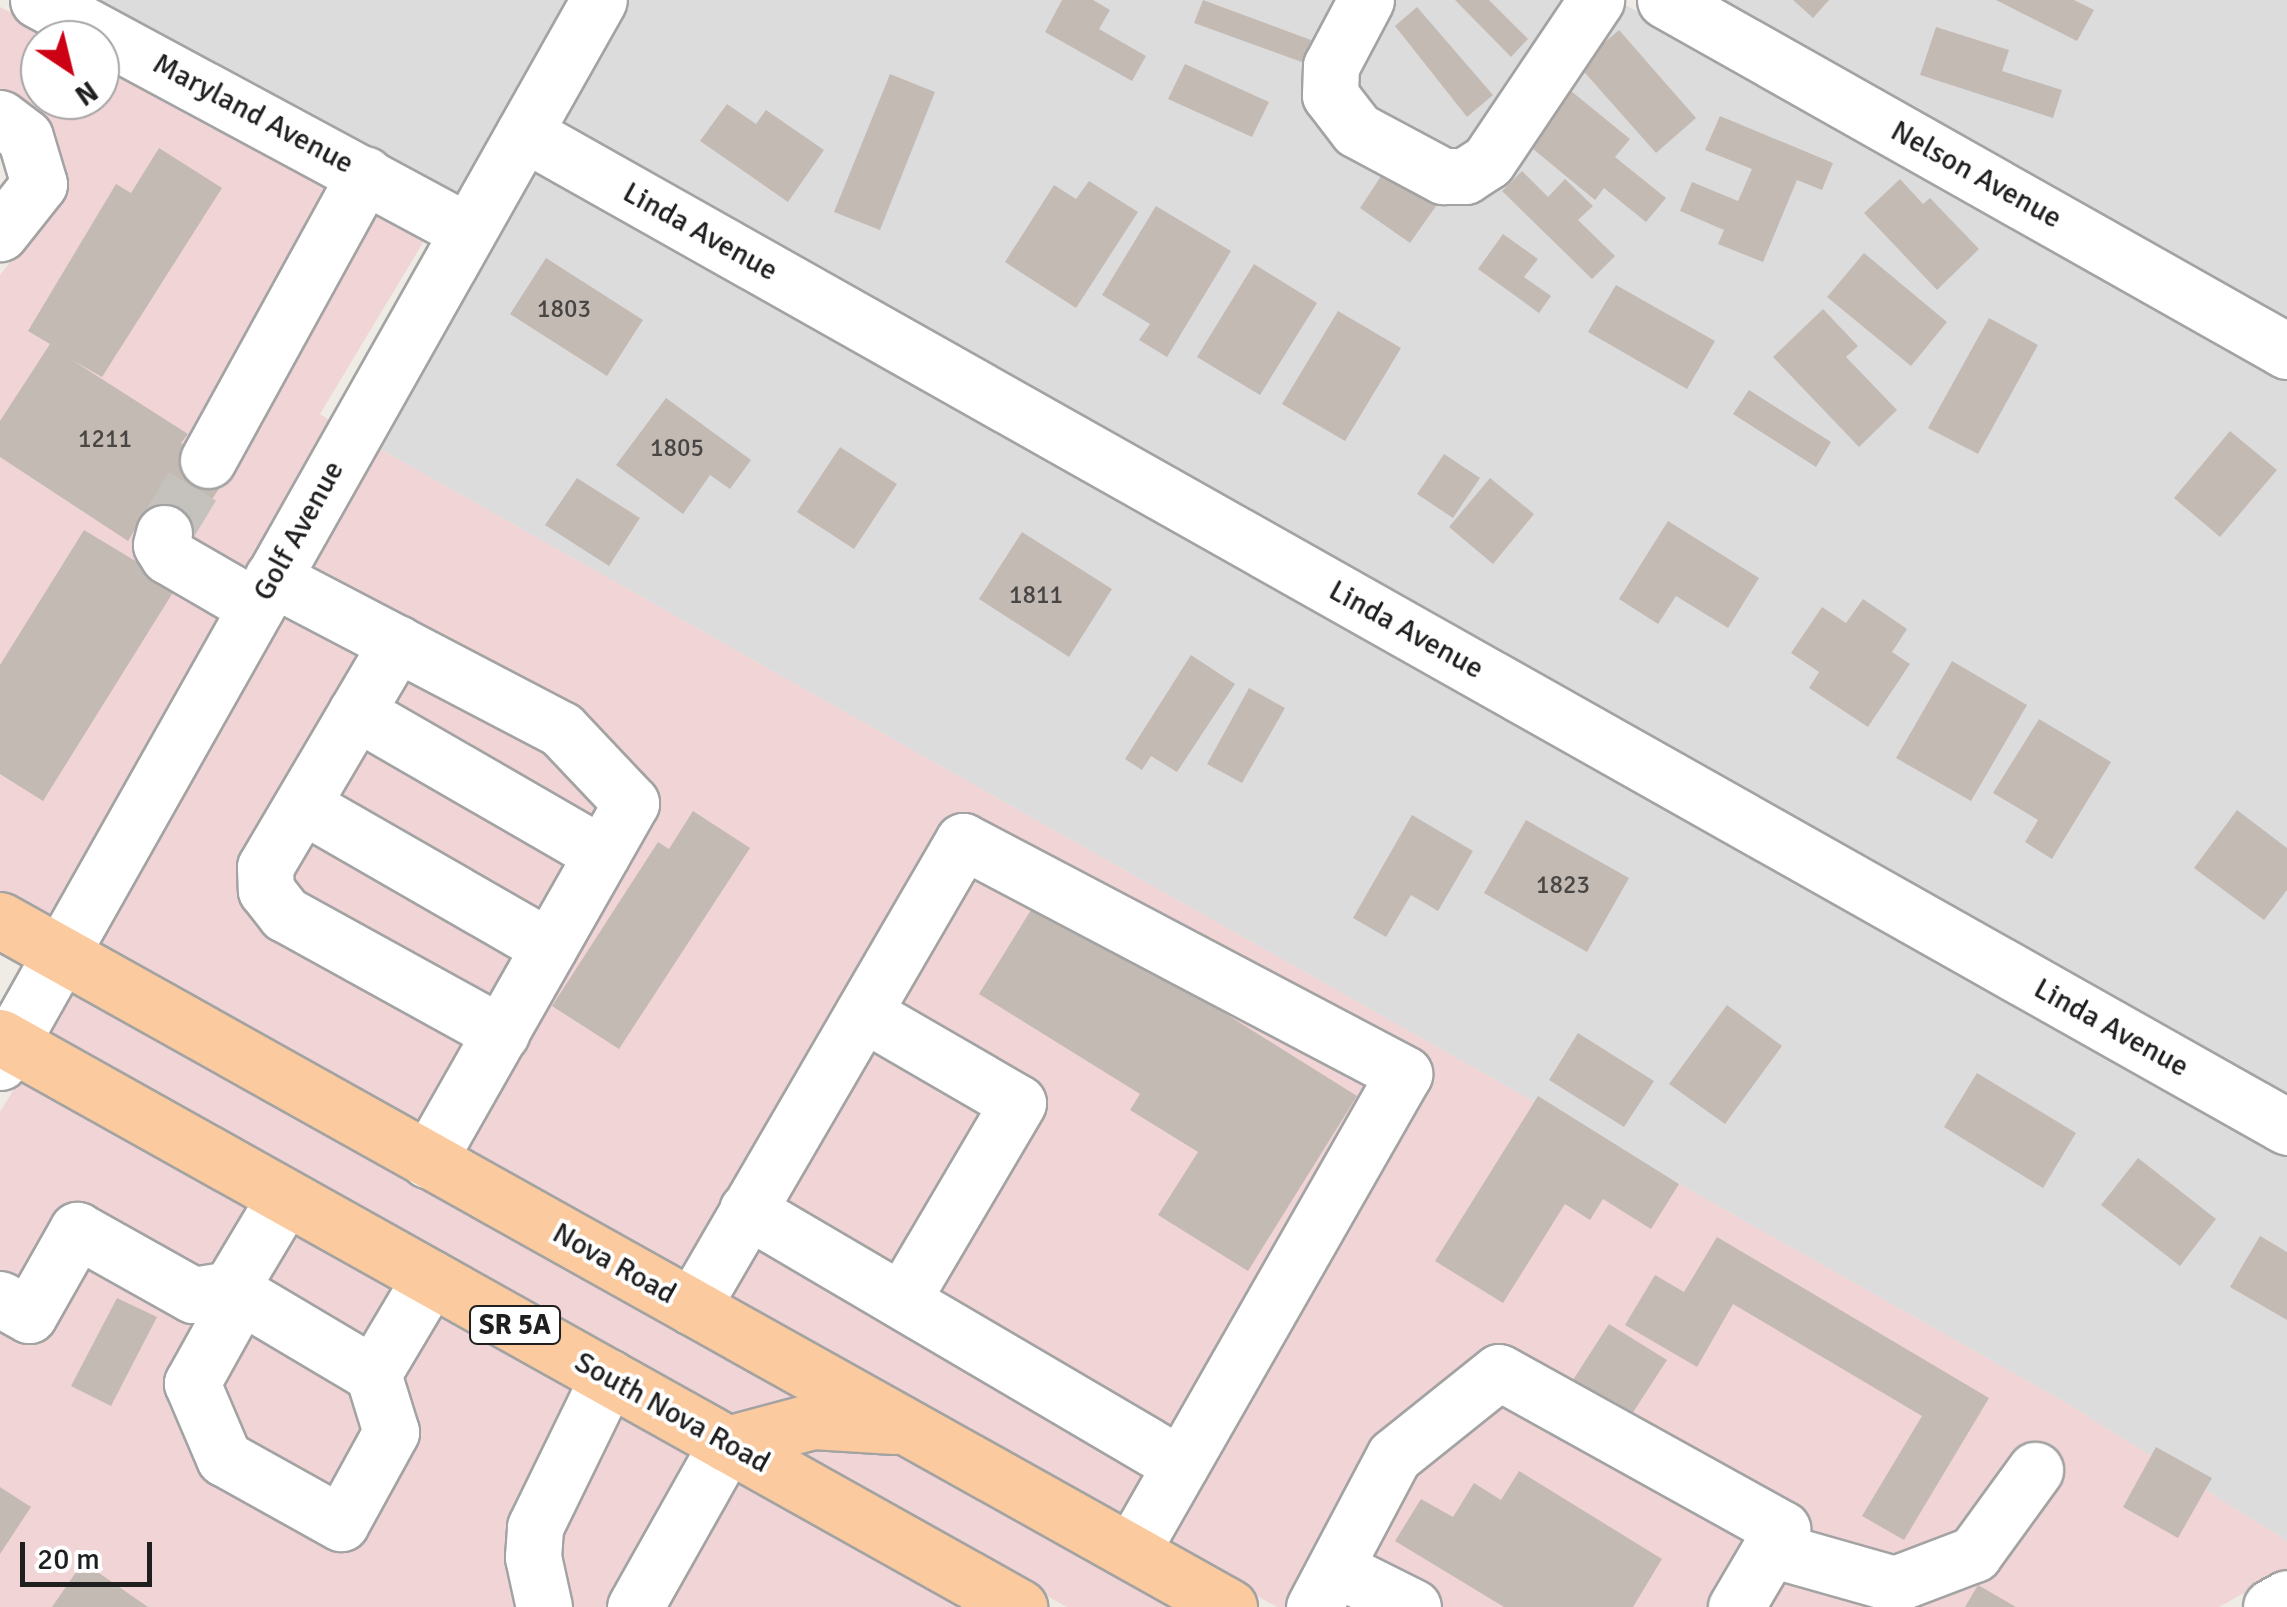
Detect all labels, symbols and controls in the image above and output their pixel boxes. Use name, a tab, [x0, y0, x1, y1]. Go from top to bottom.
north arrow	[20, 20, 120, 120]
street label: Maryland Avenue	[147, 46, 359, 182]
text: N	[68, 73, 104, 112]
street label: Nelson Avenue	[1884, 113, 2068, 237]
street label: Linda Avenue	[616, 175, 784, 289]
house number: 1803	[537, 294, 591, 324]
house number: 1211	[78, 424, 132, 454]
house number: 1805	[650, 433, 704, 463]
street label: Golf Avenue	[246, 455, 352, 607]
street label: Linda Avenue	[1322, 573, 1490, 687]
house number: 1811	[1009, 580, 1063, 610]
house number: 1823	[1536, 870, 1590, 900]
street label: Linda Avenue	[2027, 971, 2195, 1085]
street label: Nova Road	[546, 1215, 682, 1313]
road number: SR 5A	[468, 1302, 562, 1348]
street label: South Nova Road	[568, 1345, 776, 1481]
scale bar	[25, 1522, 158, 1584]
text: 20 m	[37, 1541, 100, 1578]

